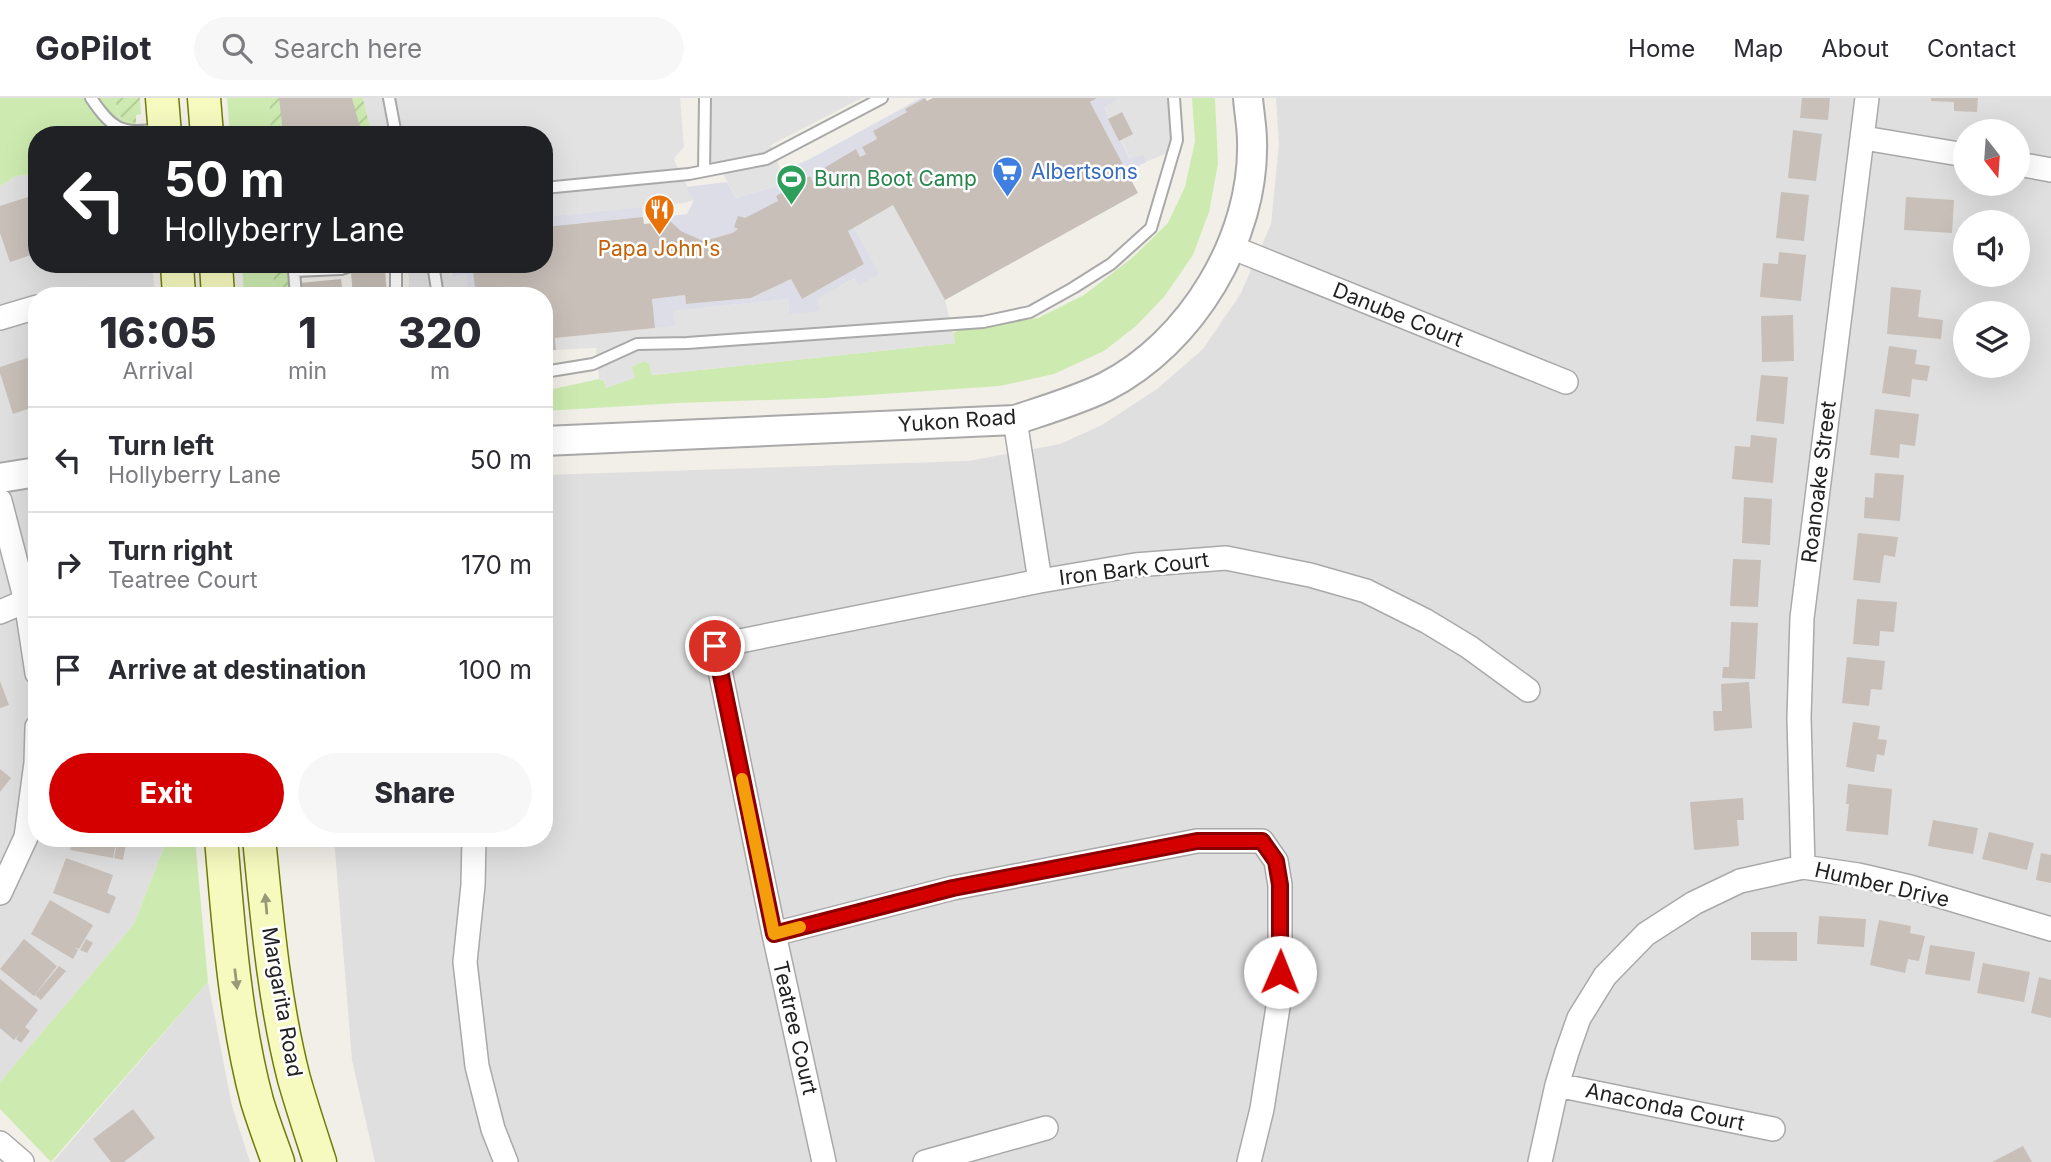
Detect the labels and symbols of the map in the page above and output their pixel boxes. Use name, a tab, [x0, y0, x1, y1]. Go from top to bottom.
north arrow	[1953, 119, 2030, 196]
supermarket icon: Albertsons	[991, 155, 1025, 199]
place label: Albertsons	[1031, 159, 1138, 184]
sports icon: Burn Boot Camp	[774, 162, 808, 206]
place label: Burn Boot Camp	[814, 166, 977, 191]
restaurant icon: Papa John's	[642, 192, 676, 236]
place label: Papa John's	[598, 236, 720, 261]
street label: Danube Court	[1329, 277, 1467, 352]
street label: Roanoake Street	[1796, 399, 1841, 564]
street label: Yukon Road	[897, 404, 1017, 437]
street label: Iron Bark Court	[1058, 547, 1210, 590]
pin	[685, 616, 745, 676]
street label: Humber Drive	[1812, 857, 1952, 912]
one-way arrow	[260, 893, 271, 915]
street label: Margarita Road	[257, 925, 308, 1079]
position arrow	[1243, 935, 1317, 1009]
street label: Teatree Court	[768, 959, 823, 1097]
one-way arrow	[230, 968, 241, 990]
street label: Anaconda Court	[1583, 1077, 1747, 1136]

